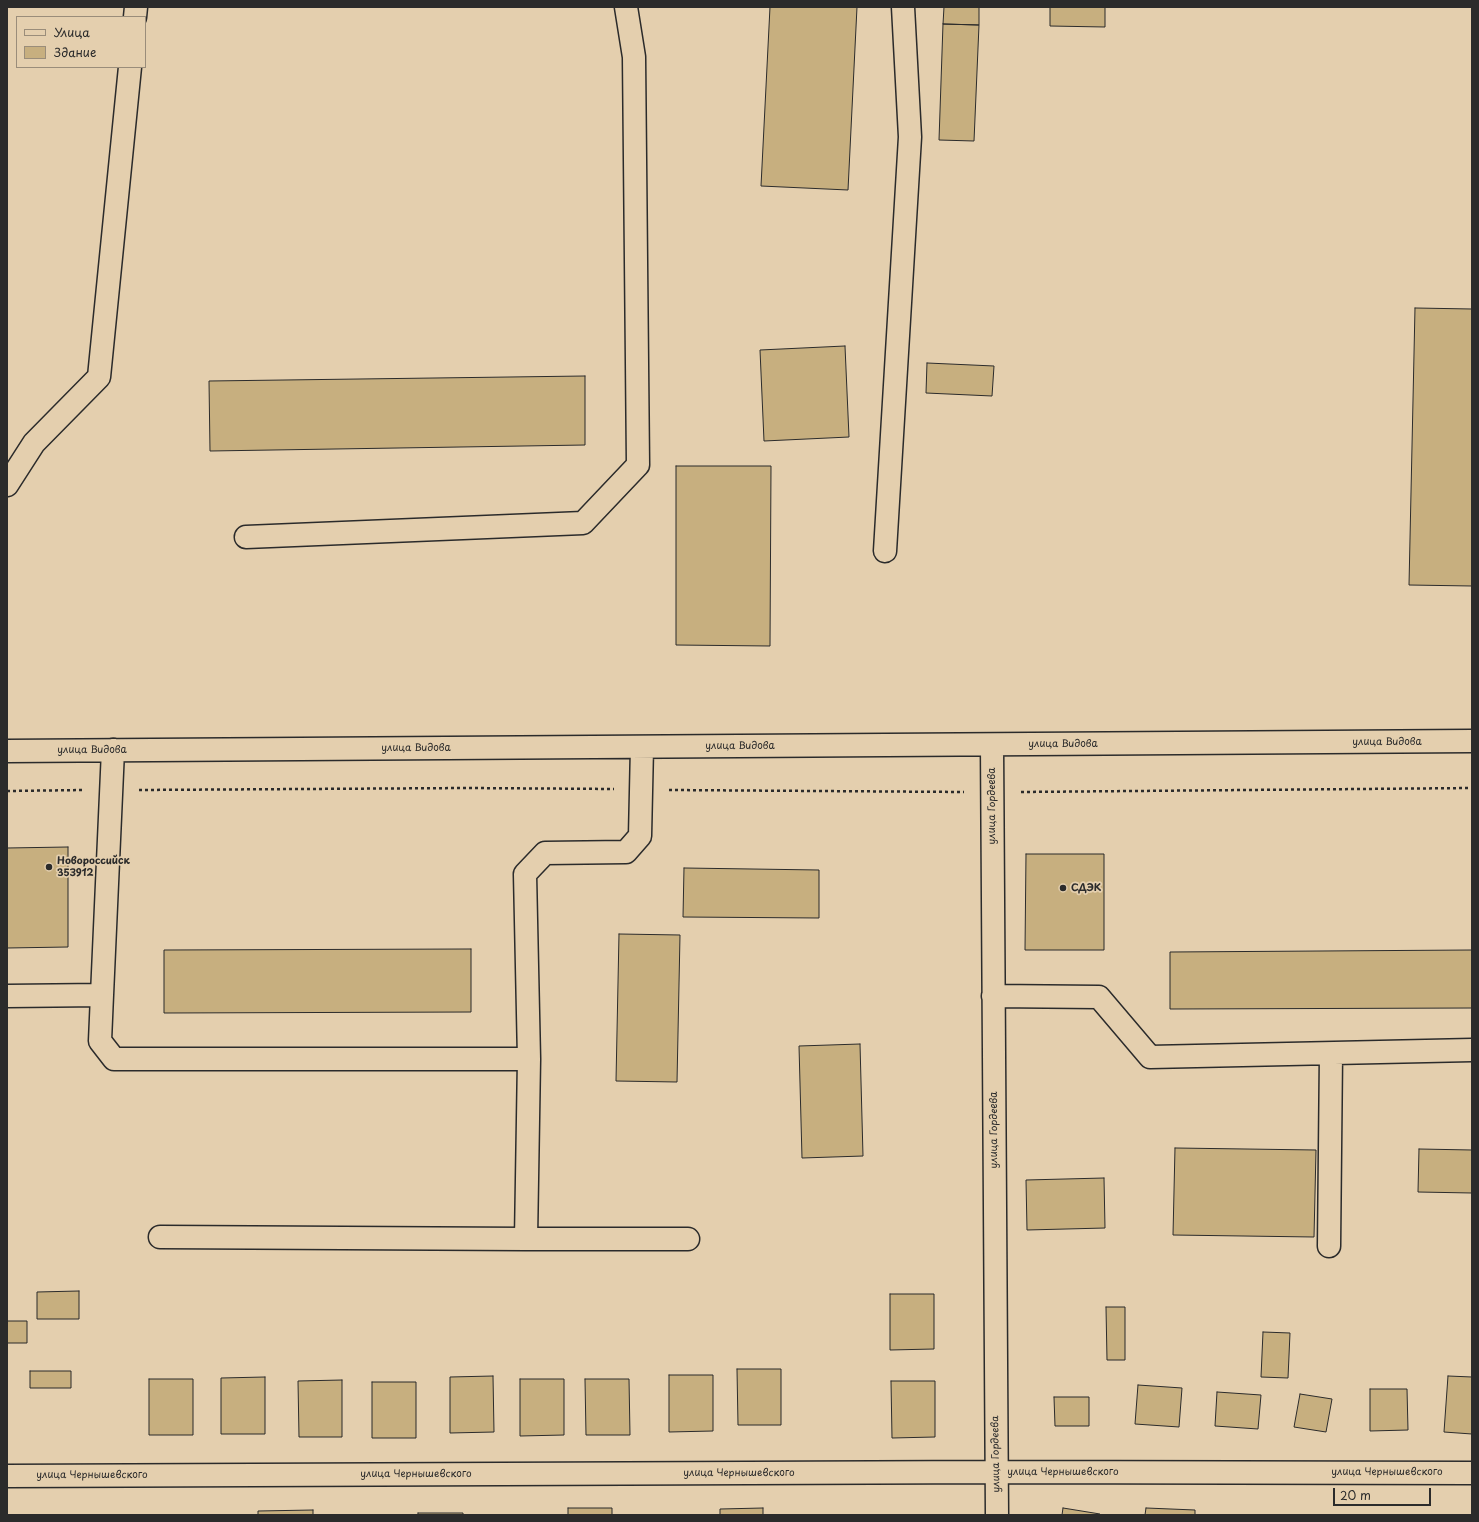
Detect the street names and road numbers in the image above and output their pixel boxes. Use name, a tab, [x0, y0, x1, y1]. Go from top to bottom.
street label: улица Видова	[1352, 736, 1422, 748]
street label: улица Видова	[1028, 738, 1098, 750]
street label: улица Видова	[705, 740, 775, 752]
street label: улица Видова	[381, 742, 451, 754]
street label: улица Видова	[57, 744, 127, 756]
street label: улица Гордеева	[986, 767, 998, 845]
street label: улица Гордеева	[988, 1091, 1000, 1169]
street label: улица Гордеева	[989, 1415, 1003, 1493]
street label: улица Чернышевского	[1007, 1466, 1119, 1478]
street label: улица Чернышевского	[1331, 1466, 1443, 1478]
street label: улица Чернышевского	[683, 1467, 795, 1479]
street label: улица Чернышевского	[360, 1468, 472, 1480]
street label: улица Чернышевского	[36, 1469, 148, 1481]

